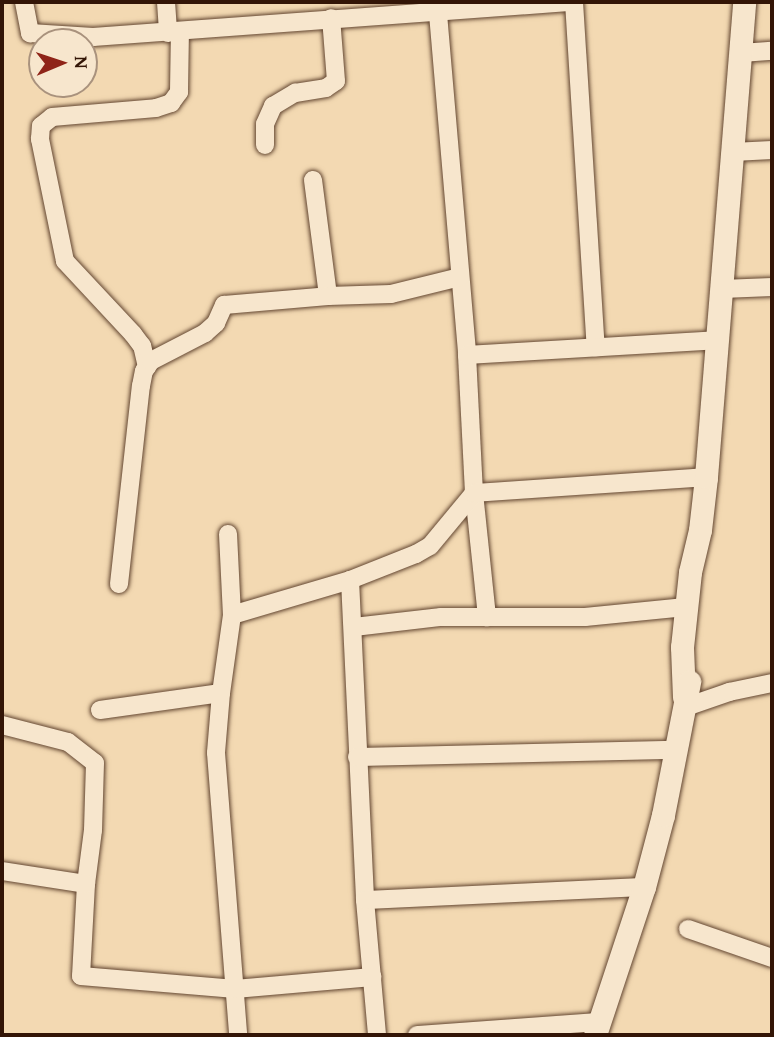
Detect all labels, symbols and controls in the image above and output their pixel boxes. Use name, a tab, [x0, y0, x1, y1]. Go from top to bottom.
north arrow	[28, 28, 98, 98]
text: N	[68, 55, 96, 69]

